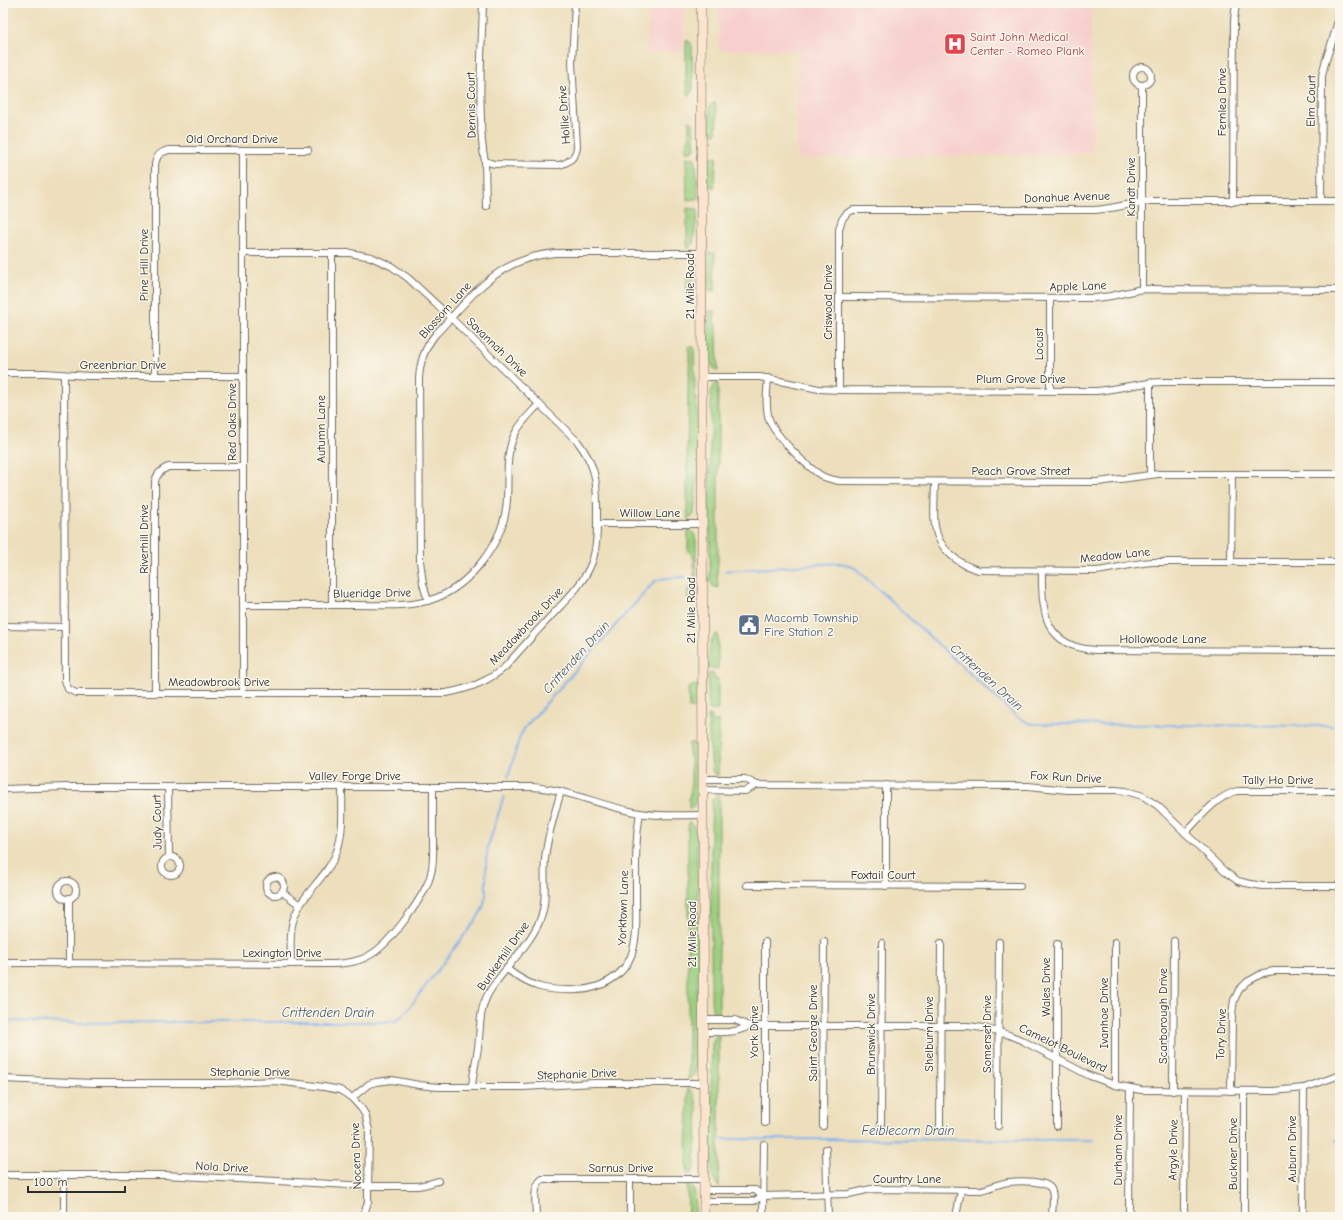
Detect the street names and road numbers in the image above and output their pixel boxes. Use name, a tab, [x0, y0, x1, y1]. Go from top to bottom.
street label: Fernlea Drive	[1215, 68, 1229, 136]
street label: Dennis Court	[463, 71, 479, 138]
street label: Elm Court	[1304, 74, 1318, 127]
street label: Hollie Drive	[555, 85, 573, 145]
street label: Old Orchard Drive	[186, 132, 278, 146]
street label: Kandt Drive	[1124, 157, 1138, 217]
street label: Donahue Avenue	[1024, 189, 1110, 205]
street label: Pine Hill Drive	[137, 229, 151, 301]
street label: 21 Mile Road	[683, 253, 697, 319]
street label: Criswood Drive	[821, 264, 835, 340]
street label: Apple Lane	[1049, 278, 1107, 294]
street label: Blossom Lane	[416, 279, 474, 341]
street label: Savannah Drive	[464, 314, 530, 380]
street label: Locust	[1032, 327, 1046, 360]
street label: Greenbriar Drive	[80, 358, 166, 372]
street label: Plum Grove Drive	[976, 372, 1066, 386]
street label: Red Oaks Drive	[225, 383, 239, 461]
street label: Autumn Lane	[314, 395, 328, 463]
street label: Peach Grove Street	[972, 464, 1071, 478]
street label: Riverhill Drive	[137, 504, 151, 574]
street label: Willow Lane	[620, 506, 680, 520]
street label: Meadow Lane	[1079, 544, 1151, 566]
street label: 21 Mile Road	[684, 577, 698, 643]
street label: Meadowbrook Drive	[486, 584, 566, 668]
street label: Blueridge Drive	[333, 585, 411, 601]
street label: Hollowoode Lane	[1119, 632, 1207, 646]
street label: Meadowbrook Drive	[168, 675, 270, 689]
street label: Fox Run Drive	[1030, 768, 1102, 786]
street label: Valley Forge Drive	[309, 769, 401, 783]
street label: Tally Ho Drive	[1243, 773, 1313, 787]
street label: Judy Court	[150, 794, 164, 850]
street label: Foxtail Court	[851, 868, 916, 882]
street label: Yorktown Lane	[615, 870, 631, 946]
street label: 21 Mile Road	[685, 901, 699, 967]
street label: Bunkerhill Drive	[474, 919, 532, 993]
street label: Lexington Drive	[242, 946, 322, 960]
street label: Wales Drive	[1039, 957, 1053, 1017]
street label: Scarborough Drive	[1156, 968, 1170, 1064]
street label: Ivanhoe Drive	[1097, 978, 1111, 1048]
street label: Saint George Drive	[806, 984, 820, 1082]
street label: Brunswick Drive	[864, 993, 878, 1075]
street label: Somerset Drive	[980, 995, 994, 1073]
street label: Shelburn Drive	[922, 996, 936, 1072]
street label: York Drive	[747, 1005, 761, 1059]
street label: Tory Drive	[1213, 1008, 1229, 1060]
street label: Camelot Boulevard	[1017, 1021, 1109, 1075]
street label: Stephanie Drive	[210, 1065, 290, 1079]
street label: Stephanie Drive	[537, 1066, 617, 1082]
street label: Durham Drive	[1111, 1115, 1125, 1185]
street label: Auburn Drive	[1285, 1116, 1299, 1182]
street label: Buckner Drive	[1226, 1118, 1240, 1190]
street label: Argyle Drive	[1165, 1119, 1181, 1181]
street label: Nocera Drive	[348, 1122, 364, 1190]
street label: Nola Drive	[195, 1159, 249, 1175]
street label: Sarnus Drive	[588, 1161, 654, 1175]
street label: Country Lane	[873, 1172, 941, 1186]

